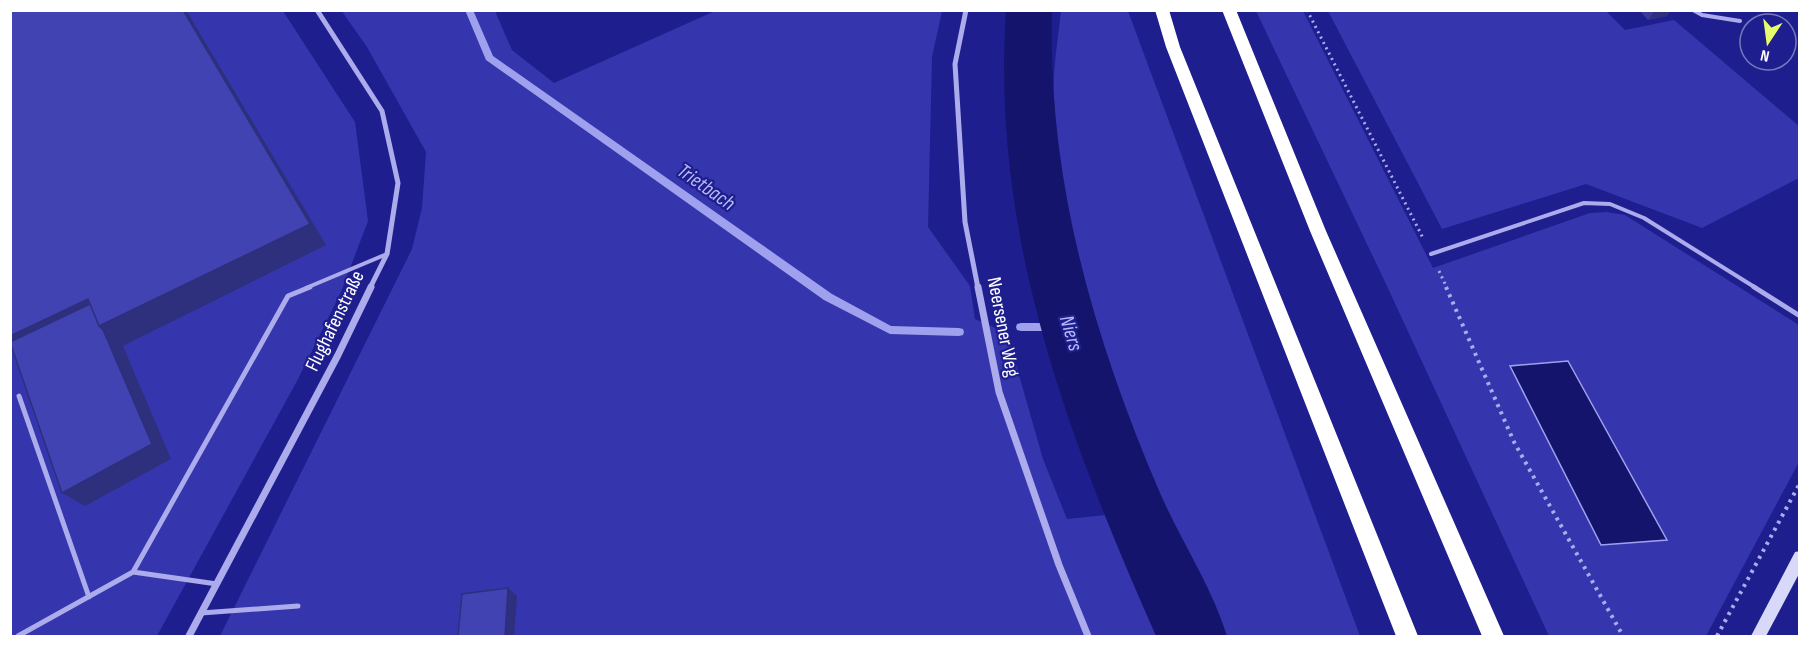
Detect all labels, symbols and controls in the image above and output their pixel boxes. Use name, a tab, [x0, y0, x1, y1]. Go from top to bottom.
north arrow	[1738, 12, 1798, 72]
text: N	[1759, 45, 1771, 65]
water label: Trietbach	[672, 158, 740, 216]
street label: Flughafenstraße	[300, 267, 370, 375]
street label: Neersener Weg	[982, 275, 1024, 379]
water label: Niers	[1054, 312, 1088, 354]

